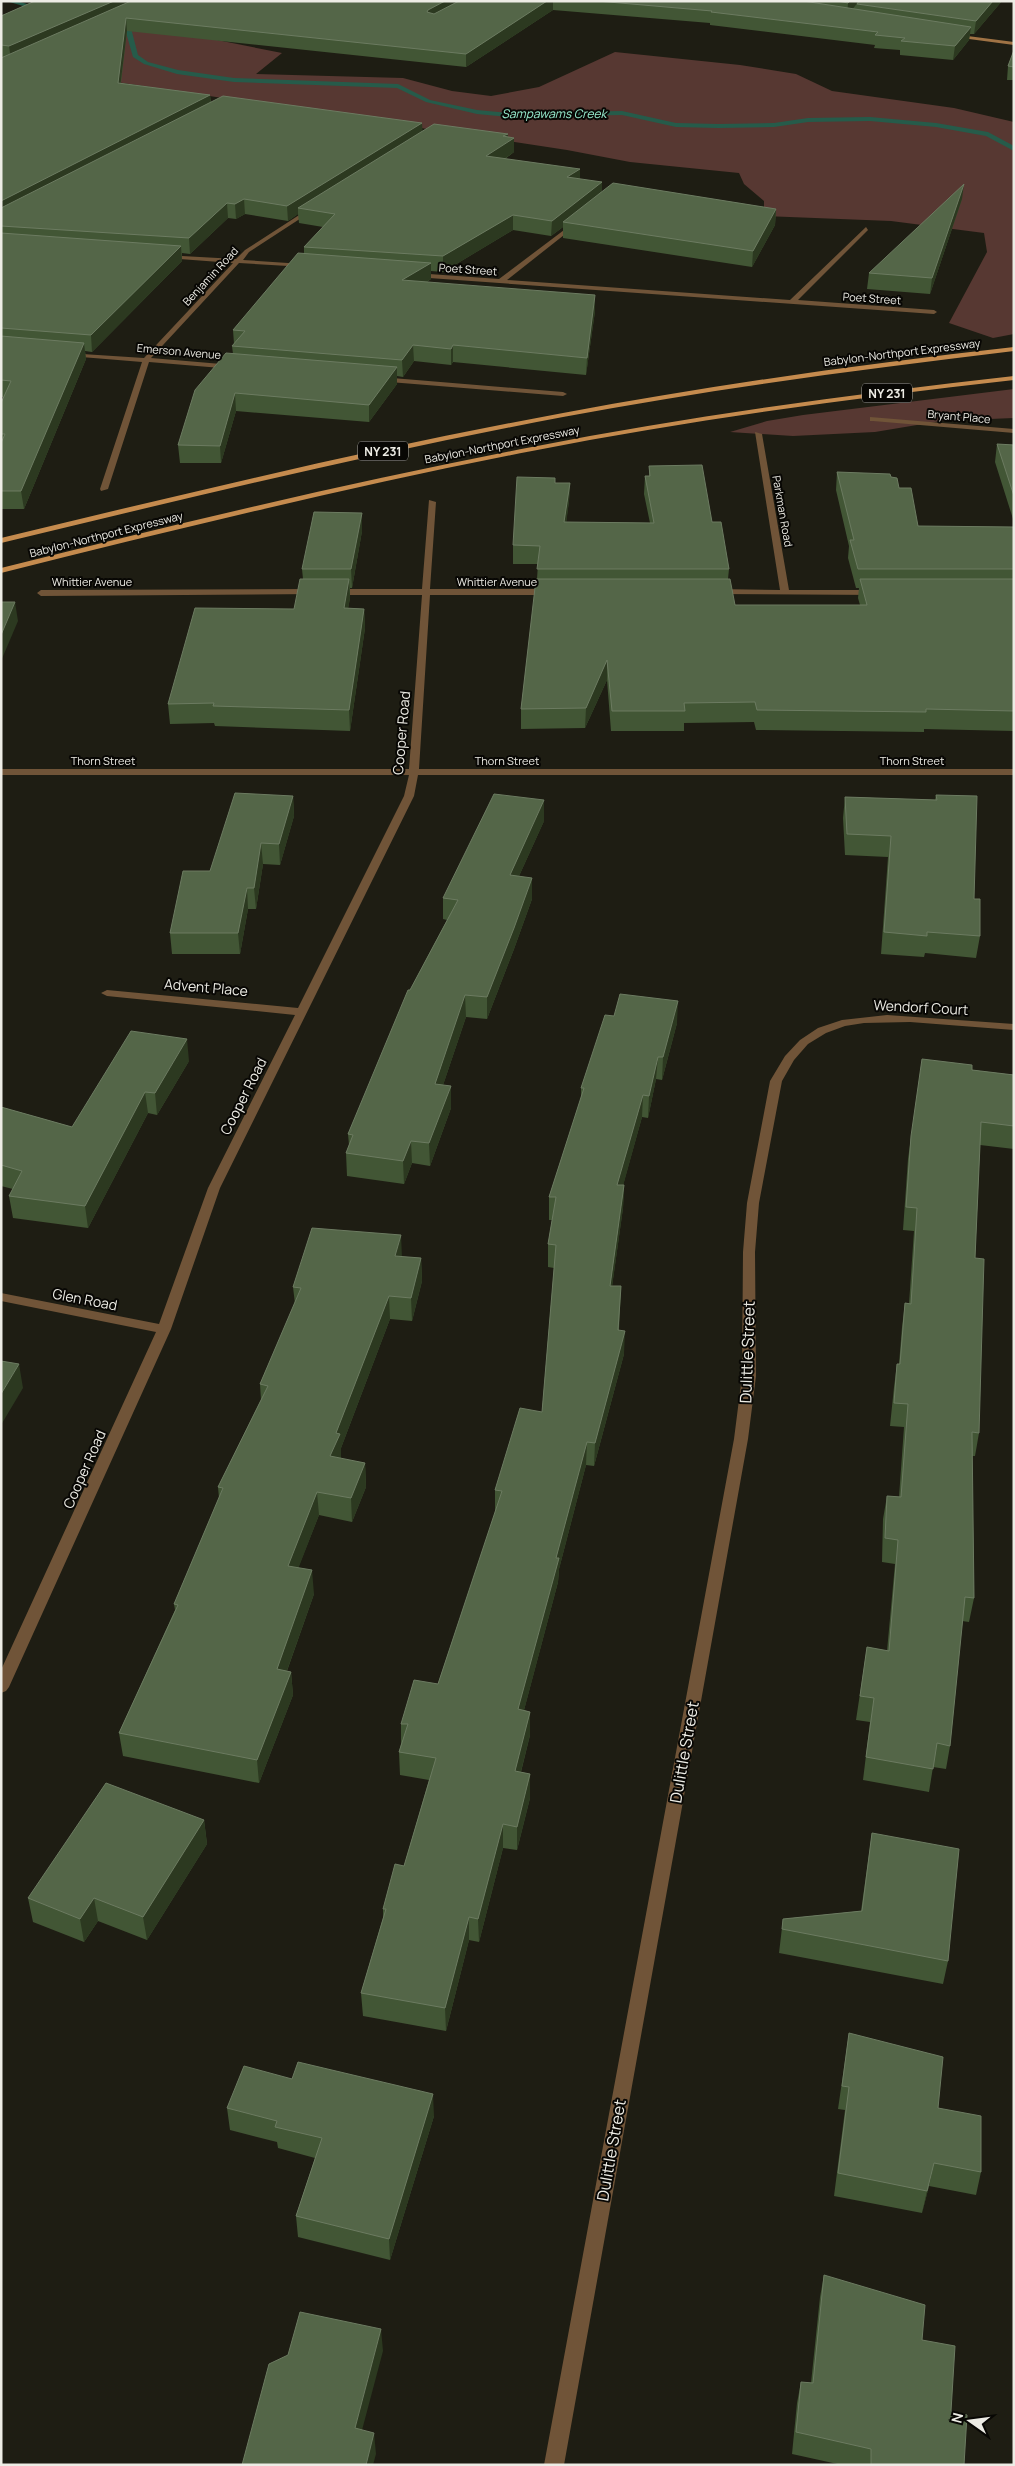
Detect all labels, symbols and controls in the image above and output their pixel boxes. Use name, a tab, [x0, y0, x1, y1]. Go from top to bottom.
water label: Sampawams Creek	[502, 105, 609, 122]
street label: Benjamin Road	[179, 243, 241, 309]
street label: Poet Street	[438, 259, 498, 279]
street label: Poet Street	[842, 288, 902, 308]
street label: Babylon-Northport Expressway	[823, 335, 981, 369]
street label: Emerson Avenue	[136, 340, 222, 362]
road number: NY 231	[862, 383, 912, 402]
street label: Bryant Place	[927, 406, 992, 426]
street label: Babylon-Northport Expressway	[423, 422, 581, 466]
road number: NY 231	[358, 442, 408, 461]
street label: Parkman Road	[769, 474, 797, 548]
street label: Babylon-Northport Expressway	[28, 508, 184, 560]
street label: Whittier Avenue	[52, 574, 133, 589]
street label: Whittier Avenue	[457, 574, 538, 589]
street label: Cooper Road	[388, 690, 414, 776]
street label: Thorn Street	[71, 753, 135, 768]
street label: Thorn Street	[475, 753, 539, 768]
street label: Thorn Street	[880, 753, 944, 768]
street label: Advent Place	[163, 974, 249, 1000]
street label: Wendorf Court	[873, 995, 969, 1019]
street label: Cooper Road	[215, 1054, 271, 1138]
street label: Glen Road	[51, 1283, 119, 1315]
street label: Dulittle Street	[734, 1300, 760, 1404]
street label: Cooper Road	[58, 1427, 110, 1511]
street label: Dulittle Street	[664, 1699, 704, 1805]
street label: Dulittle Street	[591, 2097, 631, 2203]
north arrow	[945, 2396, 995, 2446]
text: N	[946, 2411, 967, 2425]

